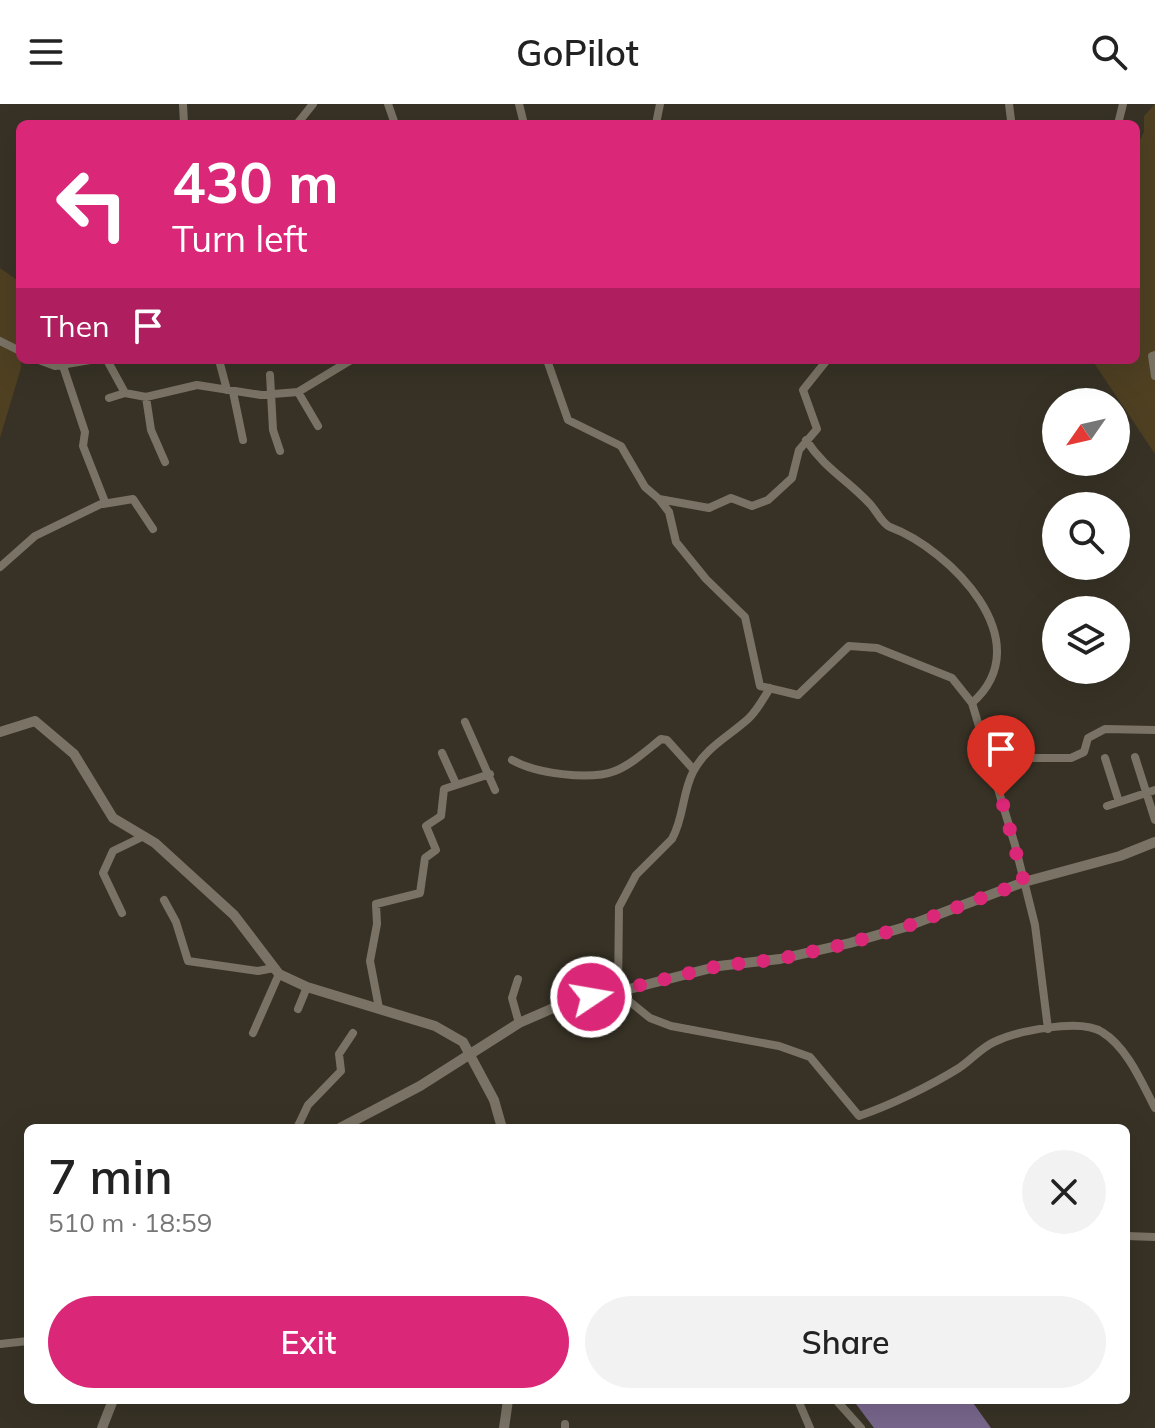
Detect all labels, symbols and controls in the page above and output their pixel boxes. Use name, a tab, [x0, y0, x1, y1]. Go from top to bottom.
icon: menu	[24, 30, 68, 74]
text: GoPilot	[516, 30, 639, 75]
icon: search	[1087, 30, 1131, 74]
text: 430 m	[172, 147, 339, 217]
icon: left	[40, 152, 144, 256]
text: Turn left	[172, 216, 308, 261]
icon: arrive	[126, 304, 170, 348]
text: Then	[40, 307, 110, 345]
north arrow	[1042, 388, 1130, 476]
map controls	[1042, 388, 1130, 684]
button: search	[1042, 492, 1130, 580]
button: layers	[1042, 596, 1130, 684]
pin	[967, 715, 1035, 797]
icon: arrive	[979, 727, 1023, 771]
position arrow	[549, 955, 633, 1039]
text: 7 min	[48, 1146, 173, 1206]
button: close	[1022, 1150, 1106, 1234]
text: 510 m · 18:59	[48, 1206, 212, 1239]
button: Exit	[48, 1296, 569, 1388]
button: Share	[585, 1296, 1106, 1388]

